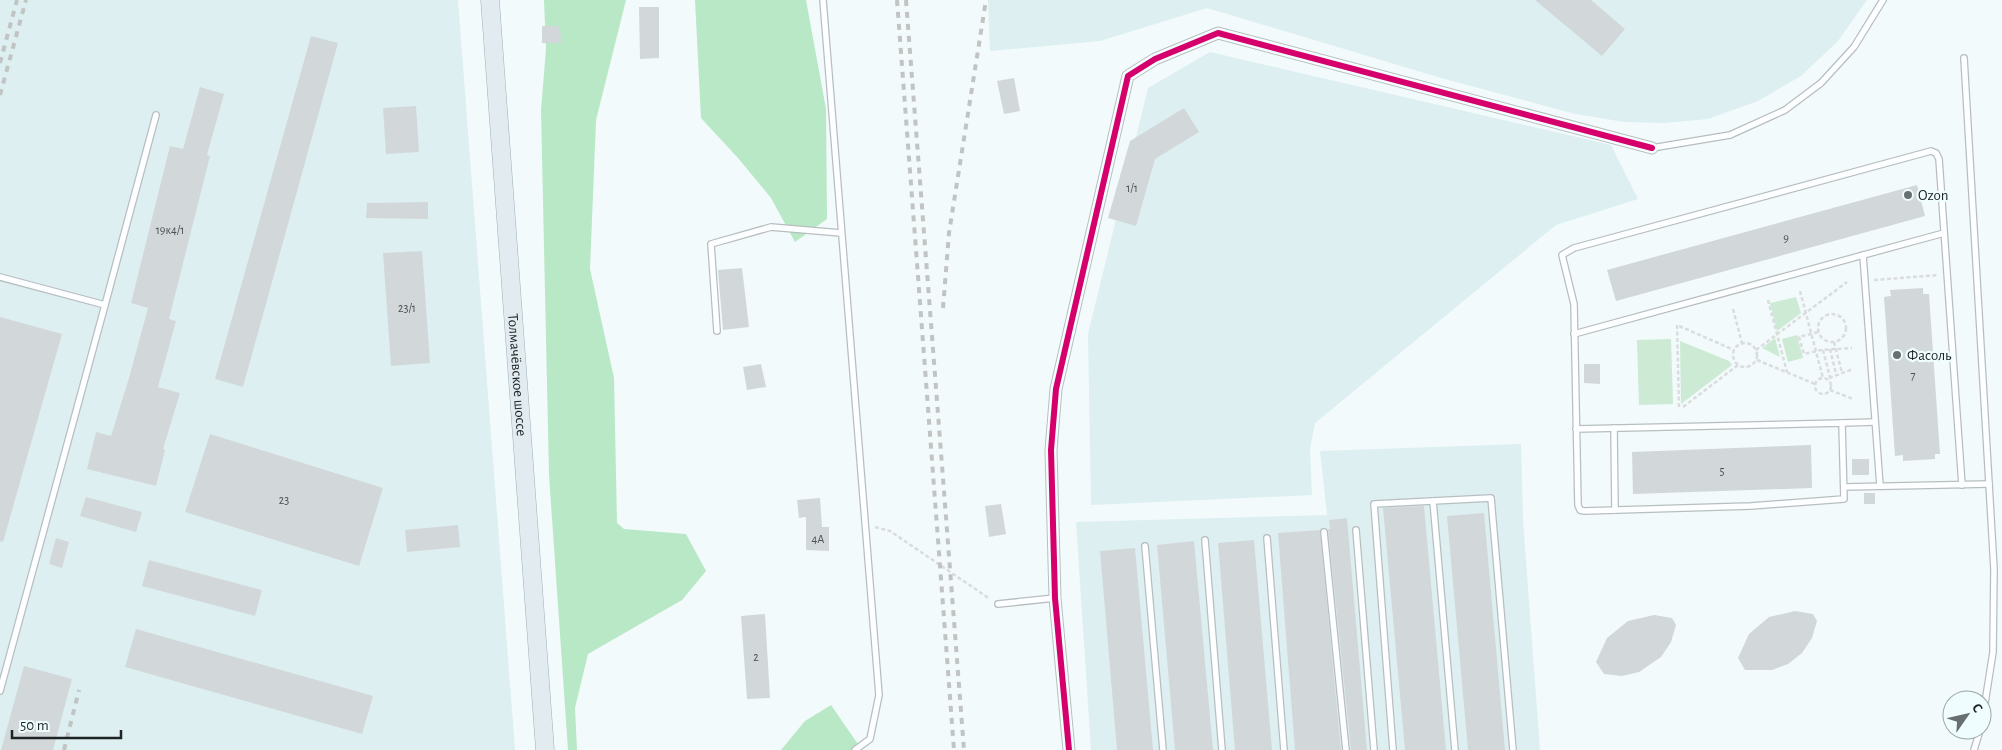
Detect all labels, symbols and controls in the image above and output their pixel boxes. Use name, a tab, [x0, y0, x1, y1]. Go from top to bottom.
house number: 1/1	[1126, 182, 1138, 194]
place label: Ozon	[1918, 188, 1948, 203]
marker: Ozon	[1902, 189, 1914, 201]
house number: 19к4/1	[156, 224, 184, 236]
house number: 9	[1783, 232, 1789, 244]
house number: 23/1	[398, 302, 416, 314]
street label: Толмачёвское шоссе	[505, 313, 529, 437]
place label: Фасоль	[1907, 348, 1952, 363]
marker: Фасоль	[1891, 349, 1903, 361]
house number: 7	[1910, 369, 1916, 381]
house number: 5	[1719, 465, 1725, 477]
house number: 23	[279, 494, 289, 506]
house number: 4А	[812, 533, 824, 545]
house number: 2	[753, 651, 759, 663]
north arrow	[1942, 690, 1992, 740]
text: С	[1969, 701, 1985, 716]
scale bar	[12, 708, 121, 740]
text: 50 m	[20, 718, 49, 733]

